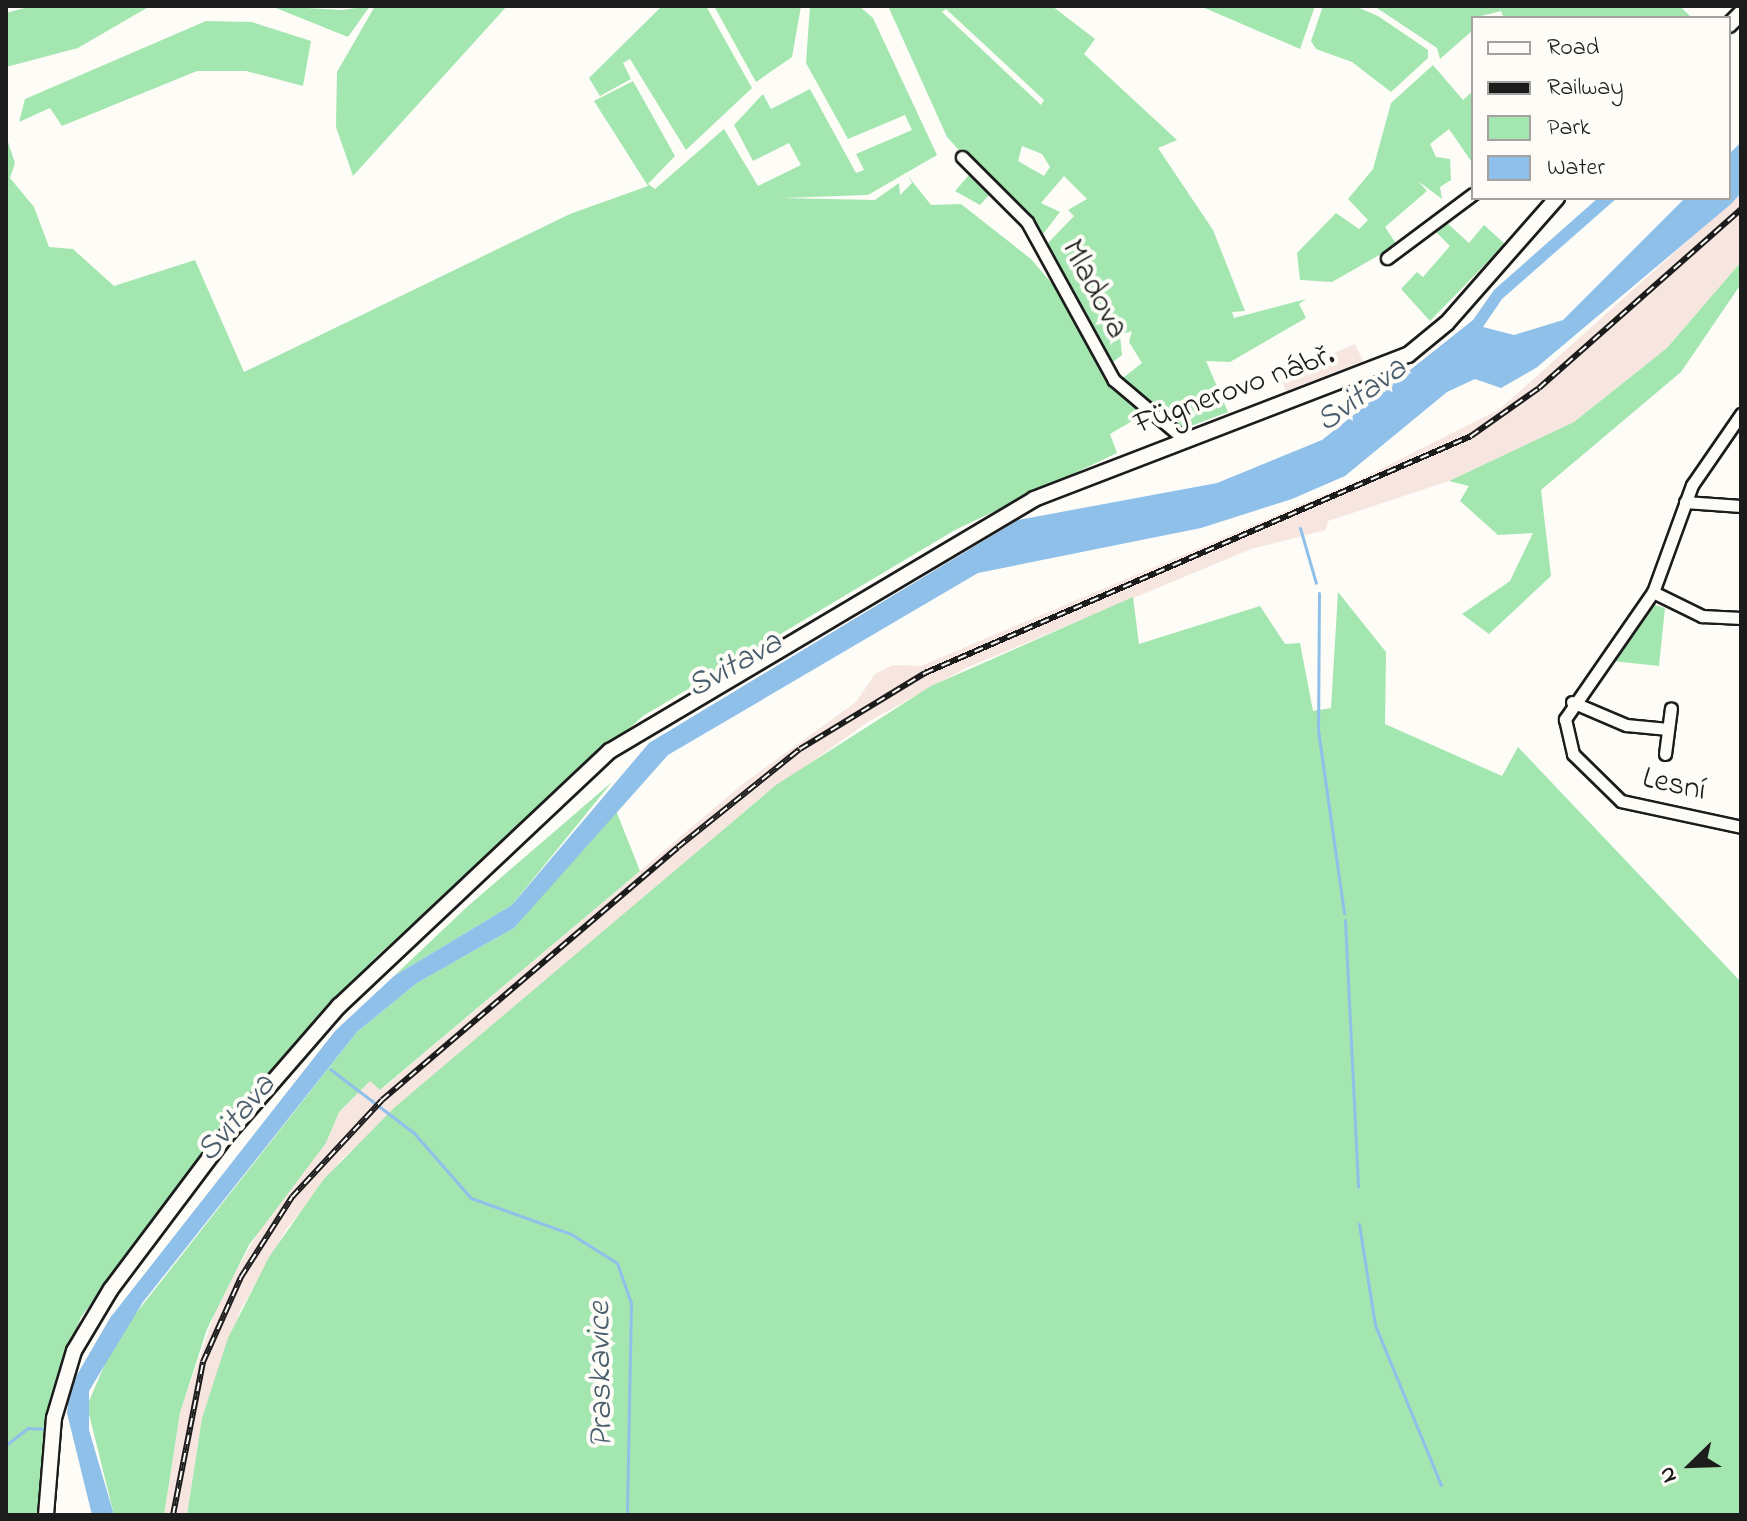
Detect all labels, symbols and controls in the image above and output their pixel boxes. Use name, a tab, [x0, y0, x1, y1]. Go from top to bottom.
legend	[1471, 16, 1731, 200]
text: Road	[1547, 31, 1599, 66]
text: Railway	[1547, 71, 1624, 106]
text: Park	[1547, 111, 1590, 146]
text: Water	[1547, 151, 1605, 186]
street label: Mladova	[1051, 234, 1135, 346]
street label: Fügnerovo nábř.	[1130, 337, 1340, 445]
water label: Svitava	[1309, 349, 1415, 443]
water label: Svitava	[680, 623, 790, 709]
street label: Lesní	[1639, 761, 1709, 811]
water label: Svitava	[188, 1067, 286, 1171]
water label: Praskavice	[580, 1301, 624, 1449]
north arrow	[1651, 1425, 1731, 1505]
text: N	[1651, 1461, 1687, 1487]

